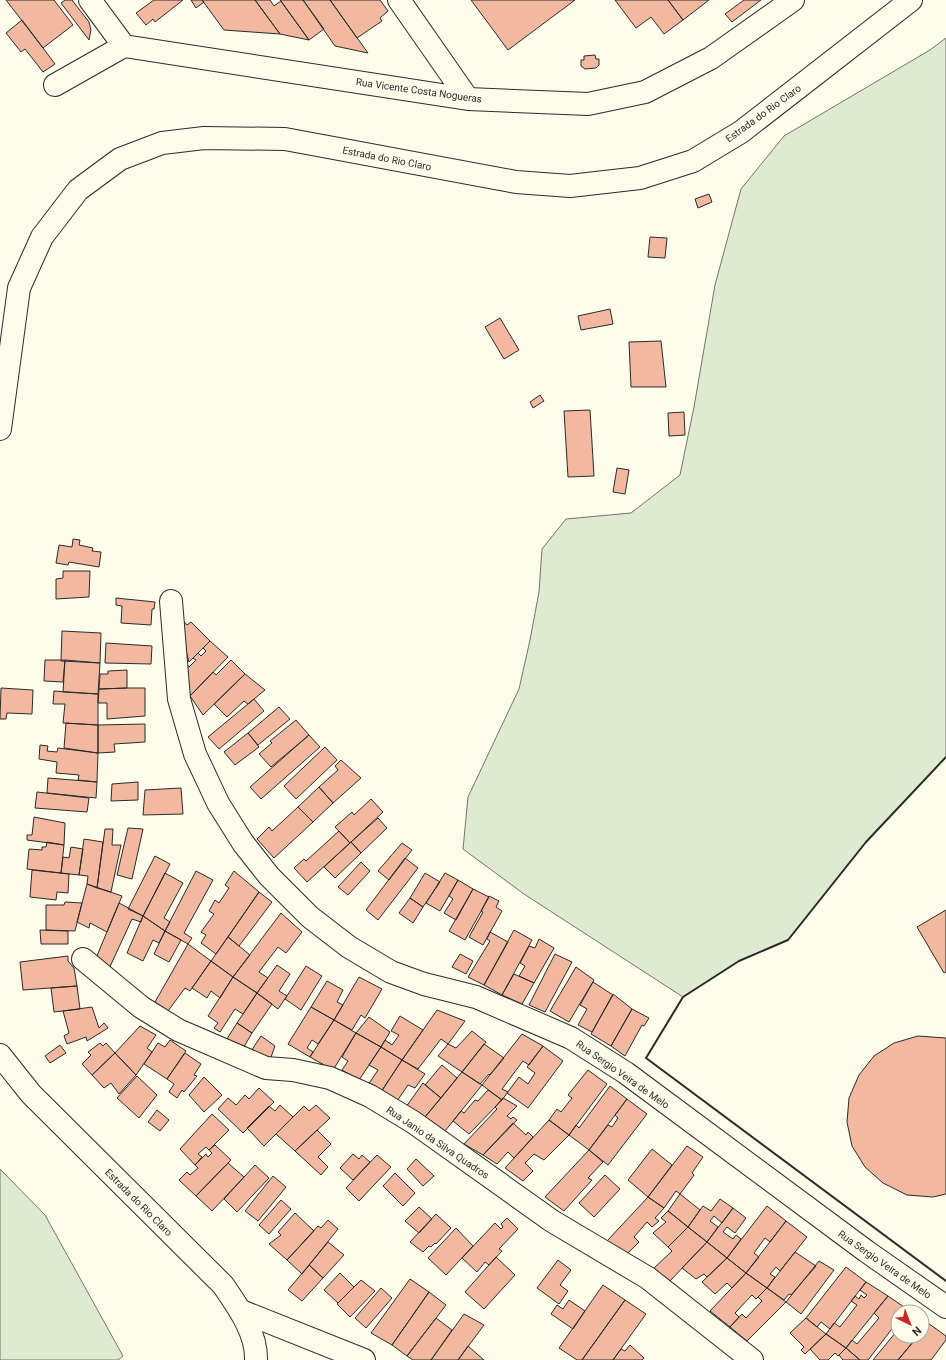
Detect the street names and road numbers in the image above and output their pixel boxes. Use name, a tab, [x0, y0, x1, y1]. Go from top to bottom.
street label: Rua Vicente Costa Nogueras	[355, 76, 483, 105]
street label: Estrada do Rio Claro	[724, 82, 803, 144]
street label: Estrada do Rio Claro	[342, 144, 433, 173]
street label: Rua Sergio Veira de Melo	[574, 1038, 672, 1111]
street label: Rua Janio da Silva Quadros	[384, 1104, 491, 1181]
street label: Estrada do Rio Claro	[103, 1167, 175, 1238]
street label: Rua Sergio Veira de Melo	[836, 1228, 934, 1301]

